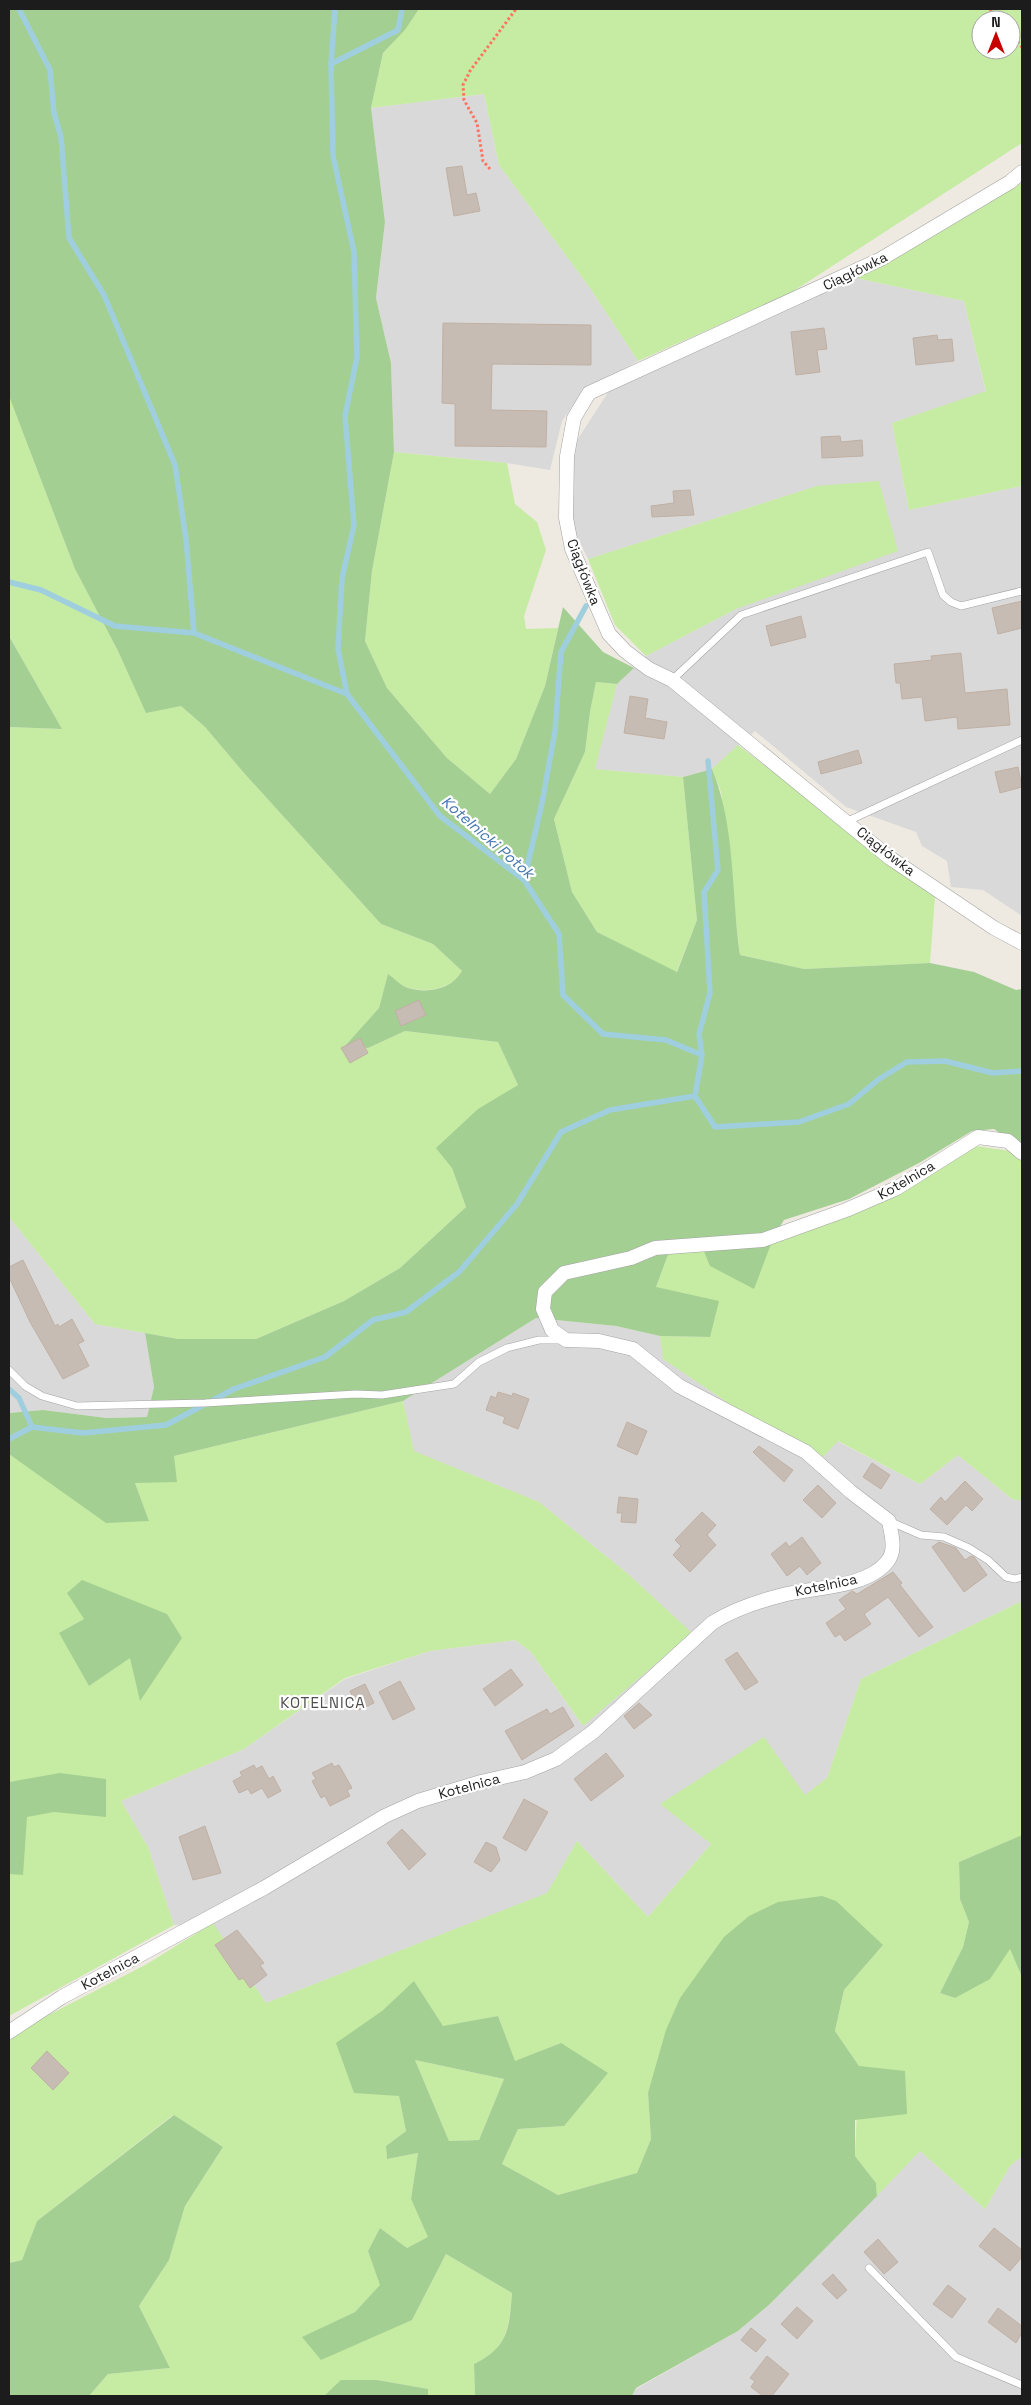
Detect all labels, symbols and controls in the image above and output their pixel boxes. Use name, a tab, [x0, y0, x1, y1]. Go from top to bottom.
north arrow	[971, 10, 1021, 60]
text: N	[991, 13, 1001, 31]
street label: Ciągłówka	[820, 248, 890, 294]
street label: Ciągłówka	[563, 536, 605, 608]
water label: Kotelnicki Potok	[438, 792, 540, 884]
street label: Ciągłówka	[853, 822, 919, 880]
street label: Kotelnica	[874, 1156, 938, 1204]
street label: Kotelnica	[793, 1570, 859, 1600]
district label: KOTELNICA	[280, 1693, 366, 1712]
street label: Kotelnica	[436, 1769, 502, 1803]
street label: Kotelnica	[78, 1948, 142, 1994]

